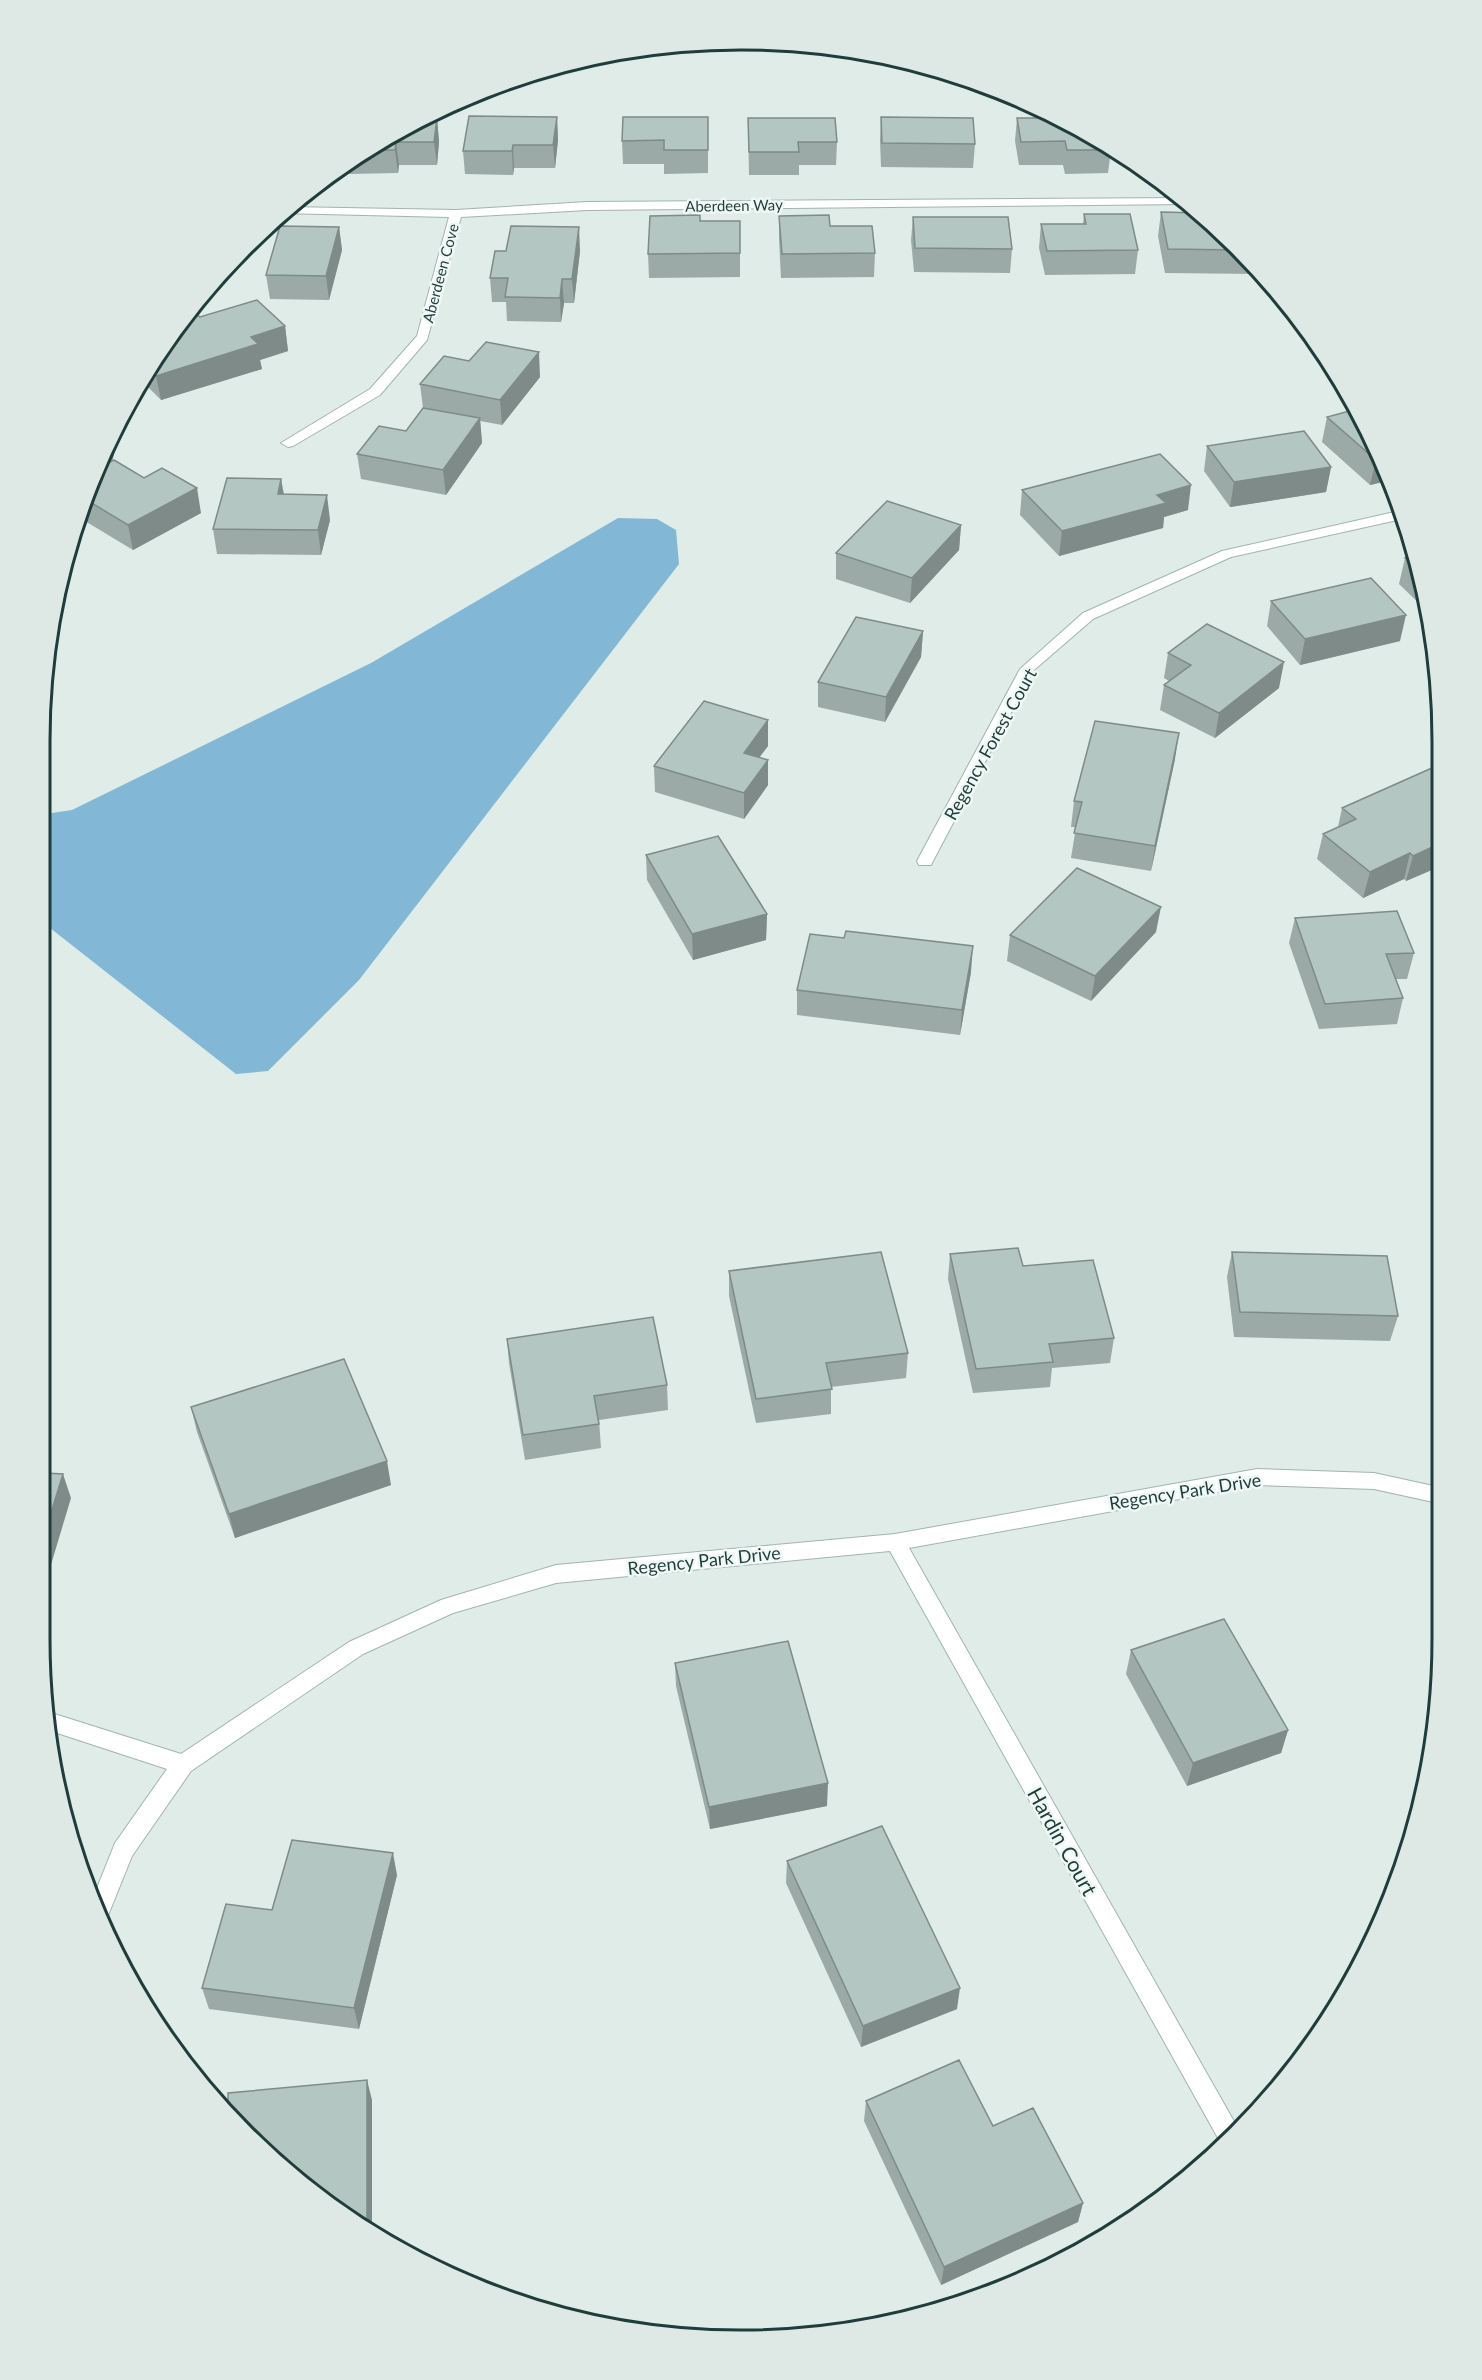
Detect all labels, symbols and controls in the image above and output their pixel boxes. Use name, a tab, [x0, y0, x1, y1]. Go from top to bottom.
street label: Aberdeen Way	[685, 195, 783, 215]
street label: Aberdeen Cove	[418, 221, 462, 324]
street label: Regency Forest Court	[939, 664, 1041, 824]
street label: Regency Park Drive	[1107, 1468, 1263, 1514]
street label: Regency Park Drive	[626, 1541, 782, 1579]
street label: Hardin Court	[1023, 1783, 1103, 1900]

